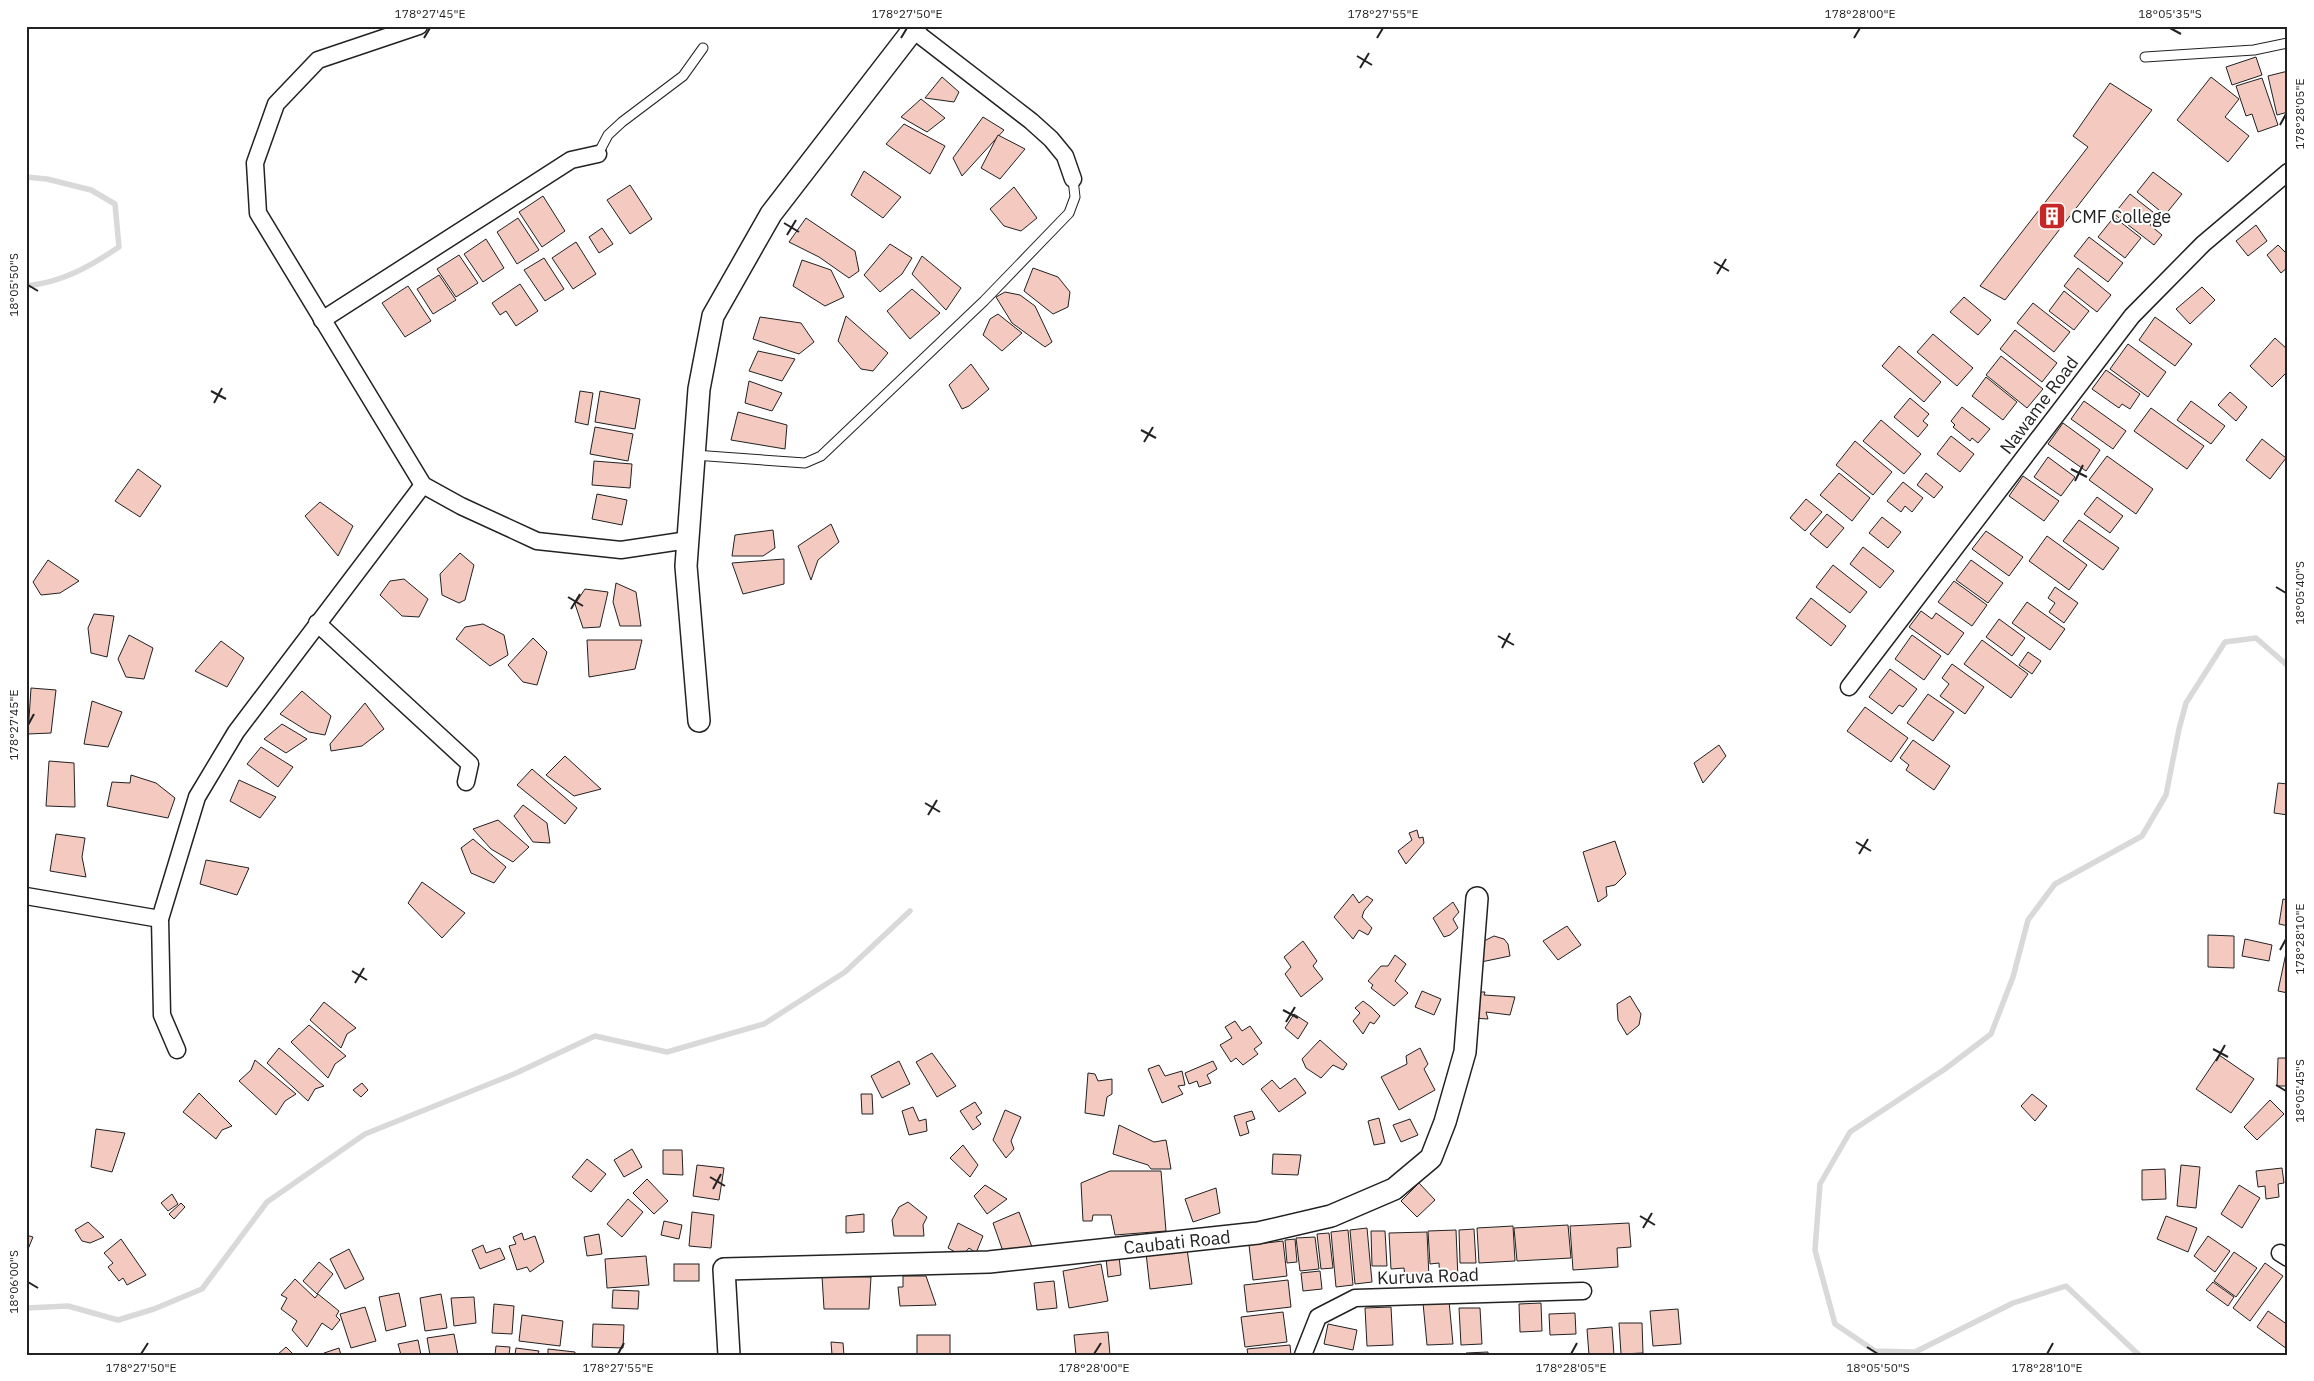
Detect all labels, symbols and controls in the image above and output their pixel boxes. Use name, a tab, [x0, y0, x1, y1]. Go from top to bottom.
text: 178°27'45"E	[395, 6, 465, 21]
text: 178°27'50"E	[872, 6, 942, 21]
text: 178°27'55"E	[1348, 6, 1418, 21]
text: 178°28'00"E	[1825, 6, 1895, 21]
text: 18°05'35"S	[2138, 6, 2202, 21]
text: 178°28'05"E	[2292, 79, 2307, 149]
building icon: CMF College	[2037, 201, 2067, 231]
place label: CMF College	[2071, 205, 2171, 228]
text: 18°05'50"S	[6, 253, 21, 317]
street label: Nawame Road	[1995, 351, 2083, 459]
text: 18°05'40"S	[2292, 561, 2307, 625]
text: 178°27'45"E	[6, 690, 21, 760]
text: 178°28'10"E	[2292, 904, 2307, 974]
text: 18°05'45"S	[2292, 1059, 2307, 1123]
street label: Caubati Road	[1122, 1225, 1232, 1259]
text: 18°06'00"S	[6, 1250, 21, 1314]
street label: Kuruva Road	[1377, 1263, 1479, 1289]
text: 178°27'50"E	[106, 1360, 176, 1375]
text: 178°27'55"E	[583, 1360, 653, 1375]
text: 178°28'00"E	[1059, 1360, 1129, 1375]
text: 178°28'05"E	[1536, 1360, 1606, 1375]
text: 18°05'50"S	[1846, 1360, 1910, 1375]
text: 178°28'10"E	[2012, 1360, 2082, 1375]

